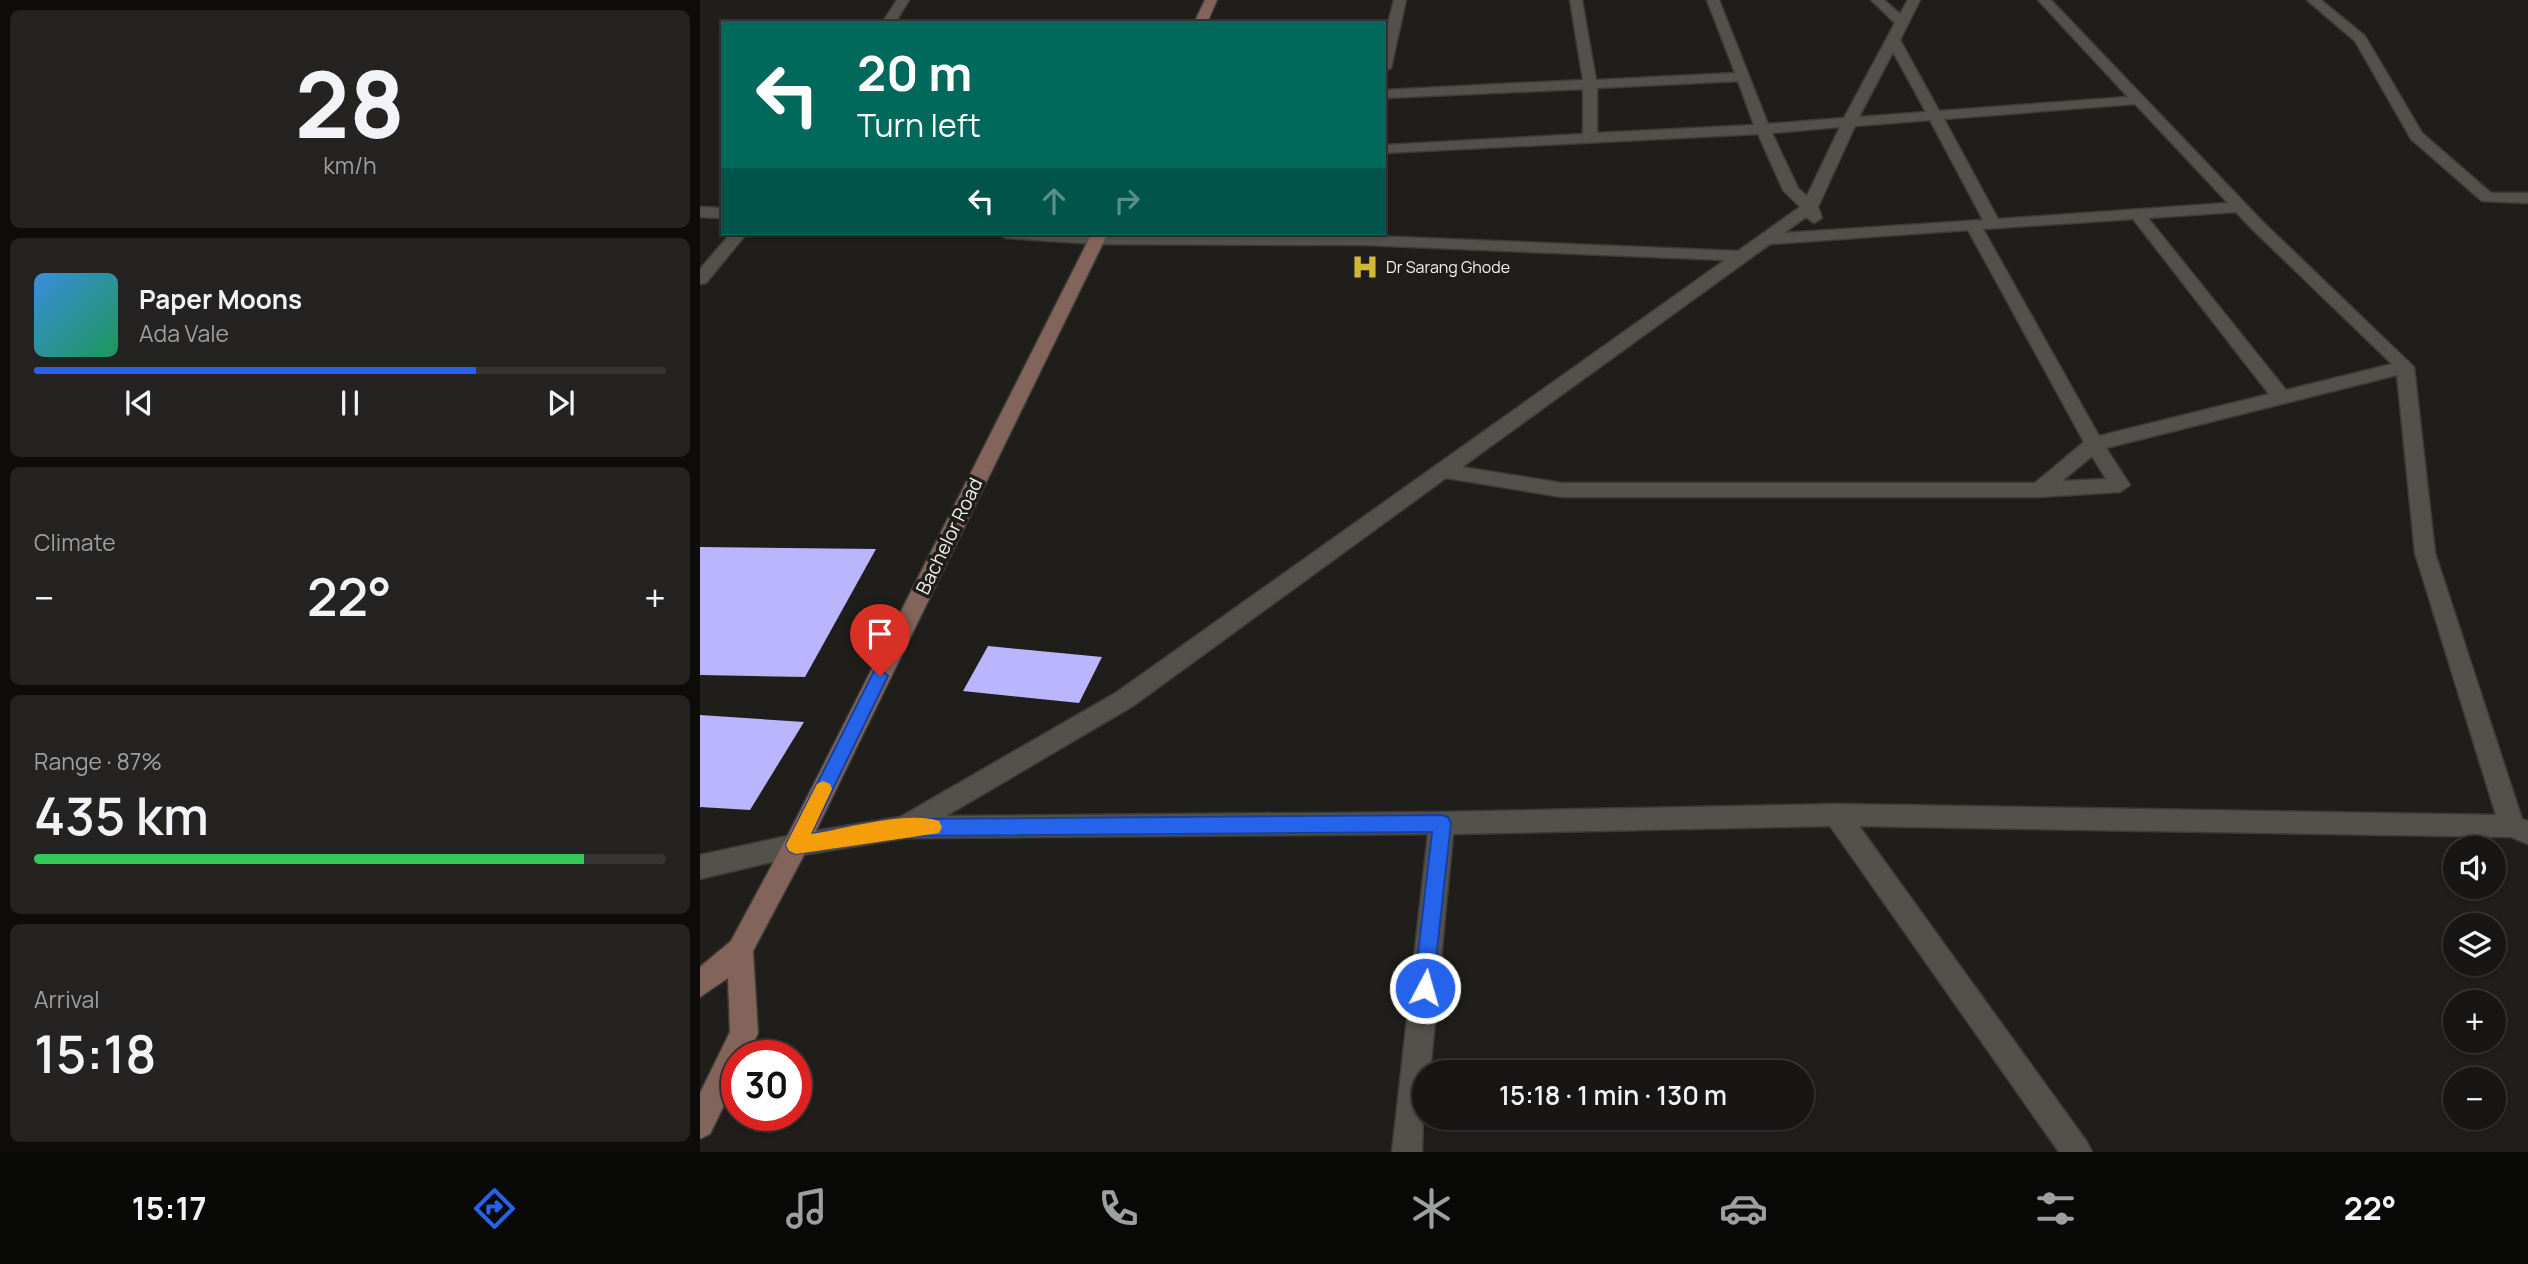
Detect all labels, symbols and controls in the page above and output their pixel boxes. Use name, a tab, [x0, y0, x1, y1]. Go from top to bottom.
text: 20 m	[857, 39, 972, 106]
text: 28	[295, 41, 405, 165]
icon: left	[742, 49, 833, 140]
text: Turn left	[857, 103, 981, 147]
text: km/h	[323, 149, 377, 181]
icon: left	[962, 182, 1000, 220]
icon: ahead	[1035, 182, 1073, 220]
icon: right	[1108, 182, 1146, 220]
hospital icon: Dr Sarang Ghode	[1350, 252, 1380, 282]
place label: Dr Sarang Ghode	[1386, 256, 1510, 278]
text: Paper Moons	[139, 281, 302, 317]
text: Ada Vale	[139, 317, 229, 349]
icon: previous	[120, 384, 158, 422]
icon: pause	[331, 384, 369, 422]
icon: next	[542, 384, 580, 422]
street label: Bachelor Road	[910, 473, 988, 599]
text: Climate	[34, 526, 116, 558]
text: 22°	[307, 561, 392, 632]
text: −	[34, 571, 55, 623]
text: +	[644, 571, 666, 623]
pin	[850, 604, 910, 676]
icon: arrive	[861, 615, 899, 653]
text: Range · 87%	[34, 745, 162, 777]
text: 435 km	[34, 780, 209, 851]
map controls	[2443, 836, 2506, 1130]
button: sound	[2443, 836, 2506, 899]
button: layers	[2443, 913, 2506, 976]
position arrow	[1388, 951, 1462, 1025]
text: Arrival	[34, 983, 100, 1015]
button: +	[2443, 990, 2506, 1053]
text: 15:18	[34, 1018, 157, 1089]
speed limit sign: 30	[721, 1040, 812, 1131]
button: −	[2443, 1067, 2506, 1130]
text: 15:18 · 1 min · 130 m	[1499, 1077, 1727, 1113]
icon: directions	[470, 1184, 519, 1233]
icon: music	[782, 1184, 831, 1233]
icon: phone	[1094, 1184, 1143, 1233]
icon: climate	[1407, 1184, 1456, 1233]
icon: car	[1719, 1184, 1768, 1233]
icon: filters	[2031, 1184, 2080, 1233]
text: 15:17	[132, 1186, 206, 1230]
text: 22°	[2344, 1186, 2396, 1230]

